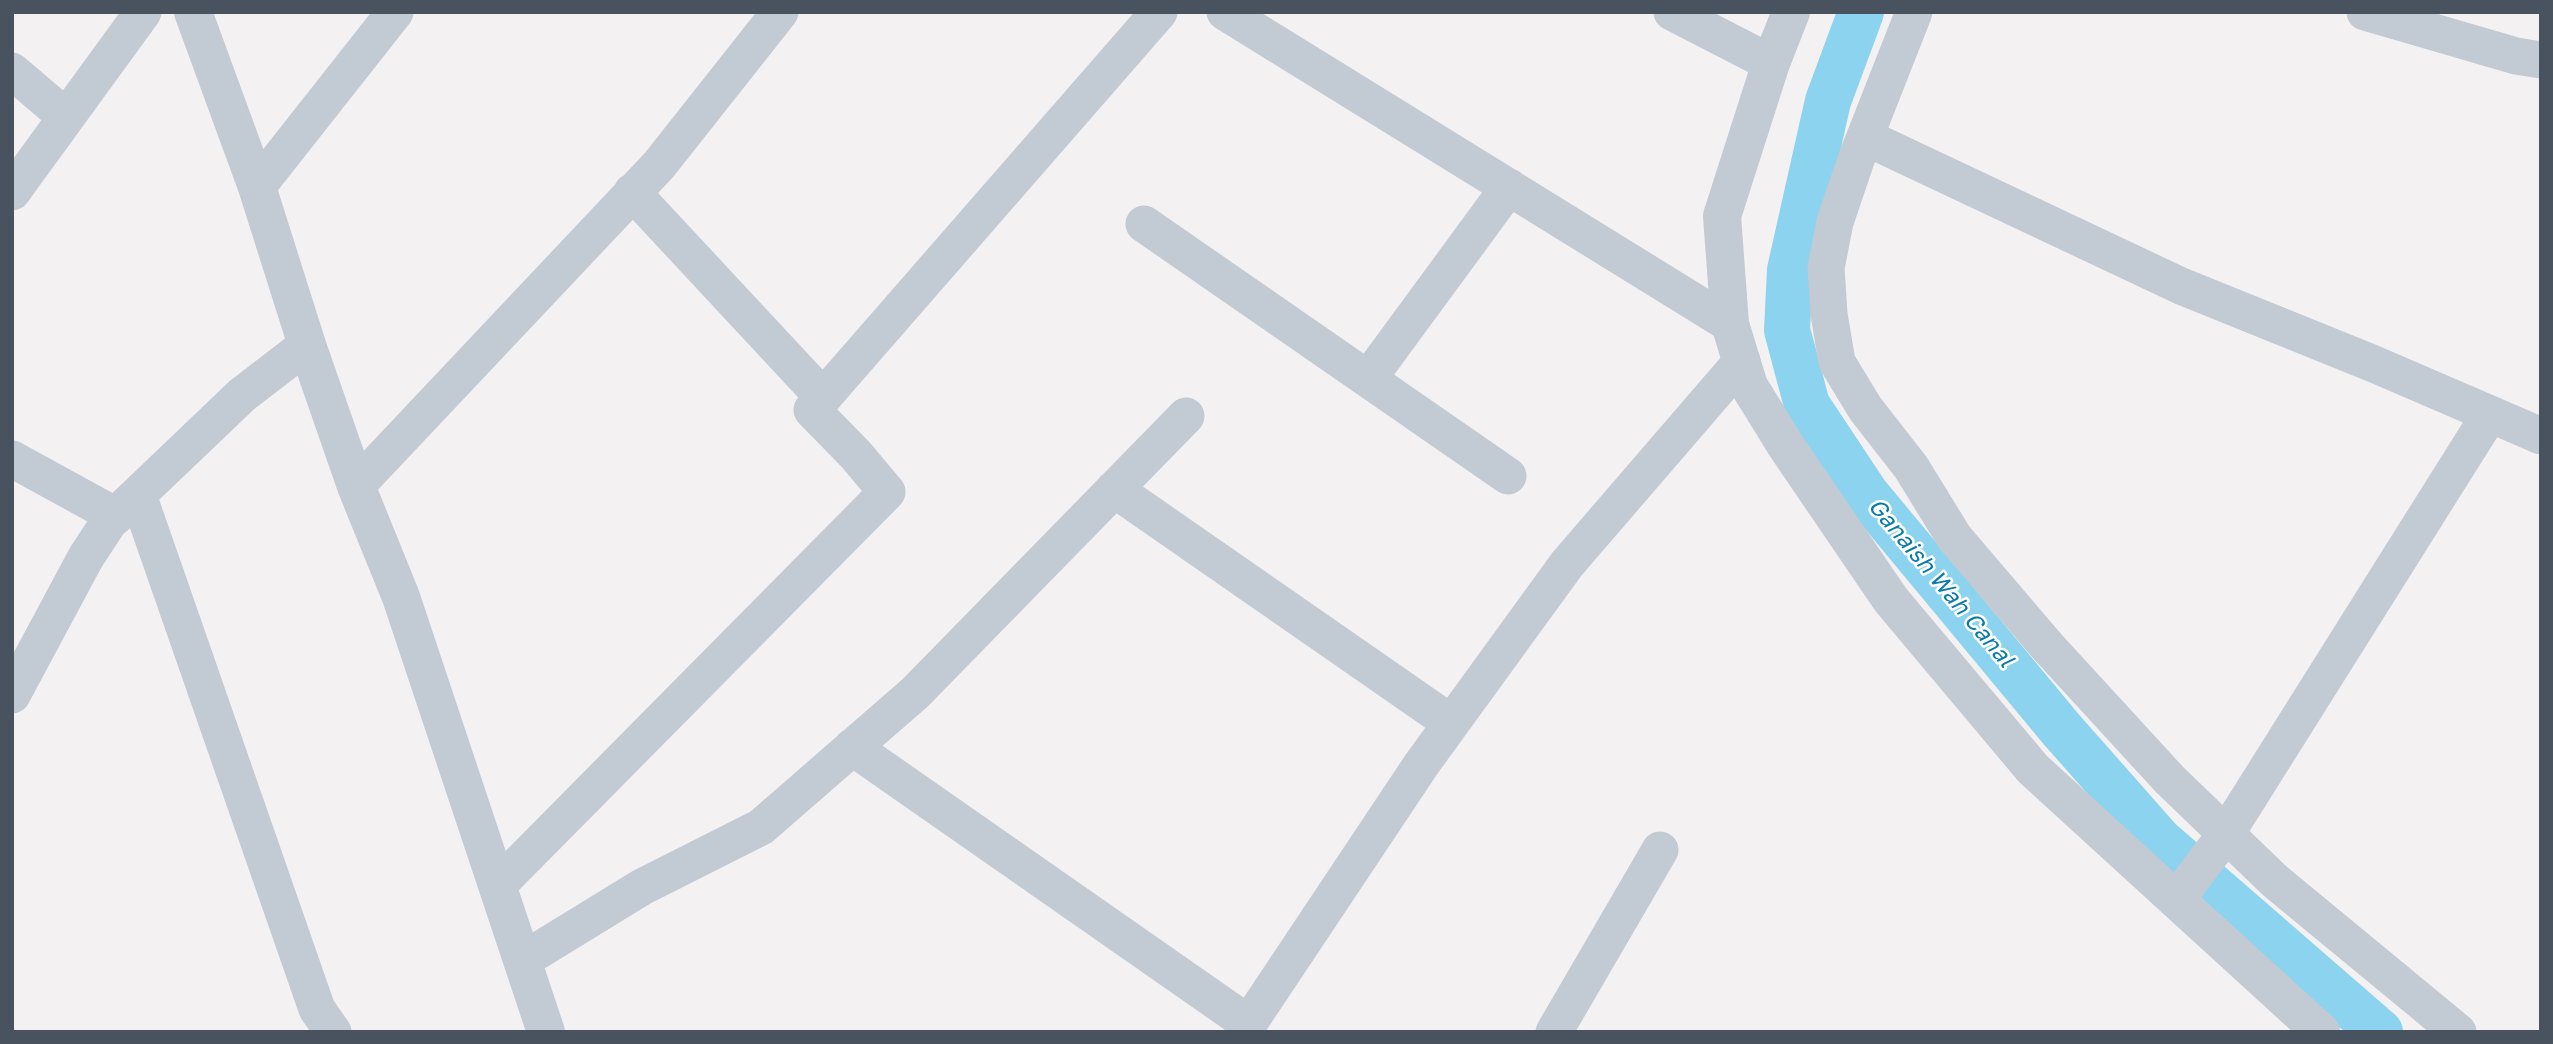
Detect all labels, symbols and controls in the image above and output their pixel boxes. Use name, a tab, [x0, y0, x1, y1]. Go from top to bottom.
water label: Ganaish Wah Canal	[1862, 493, 2020, 673]

